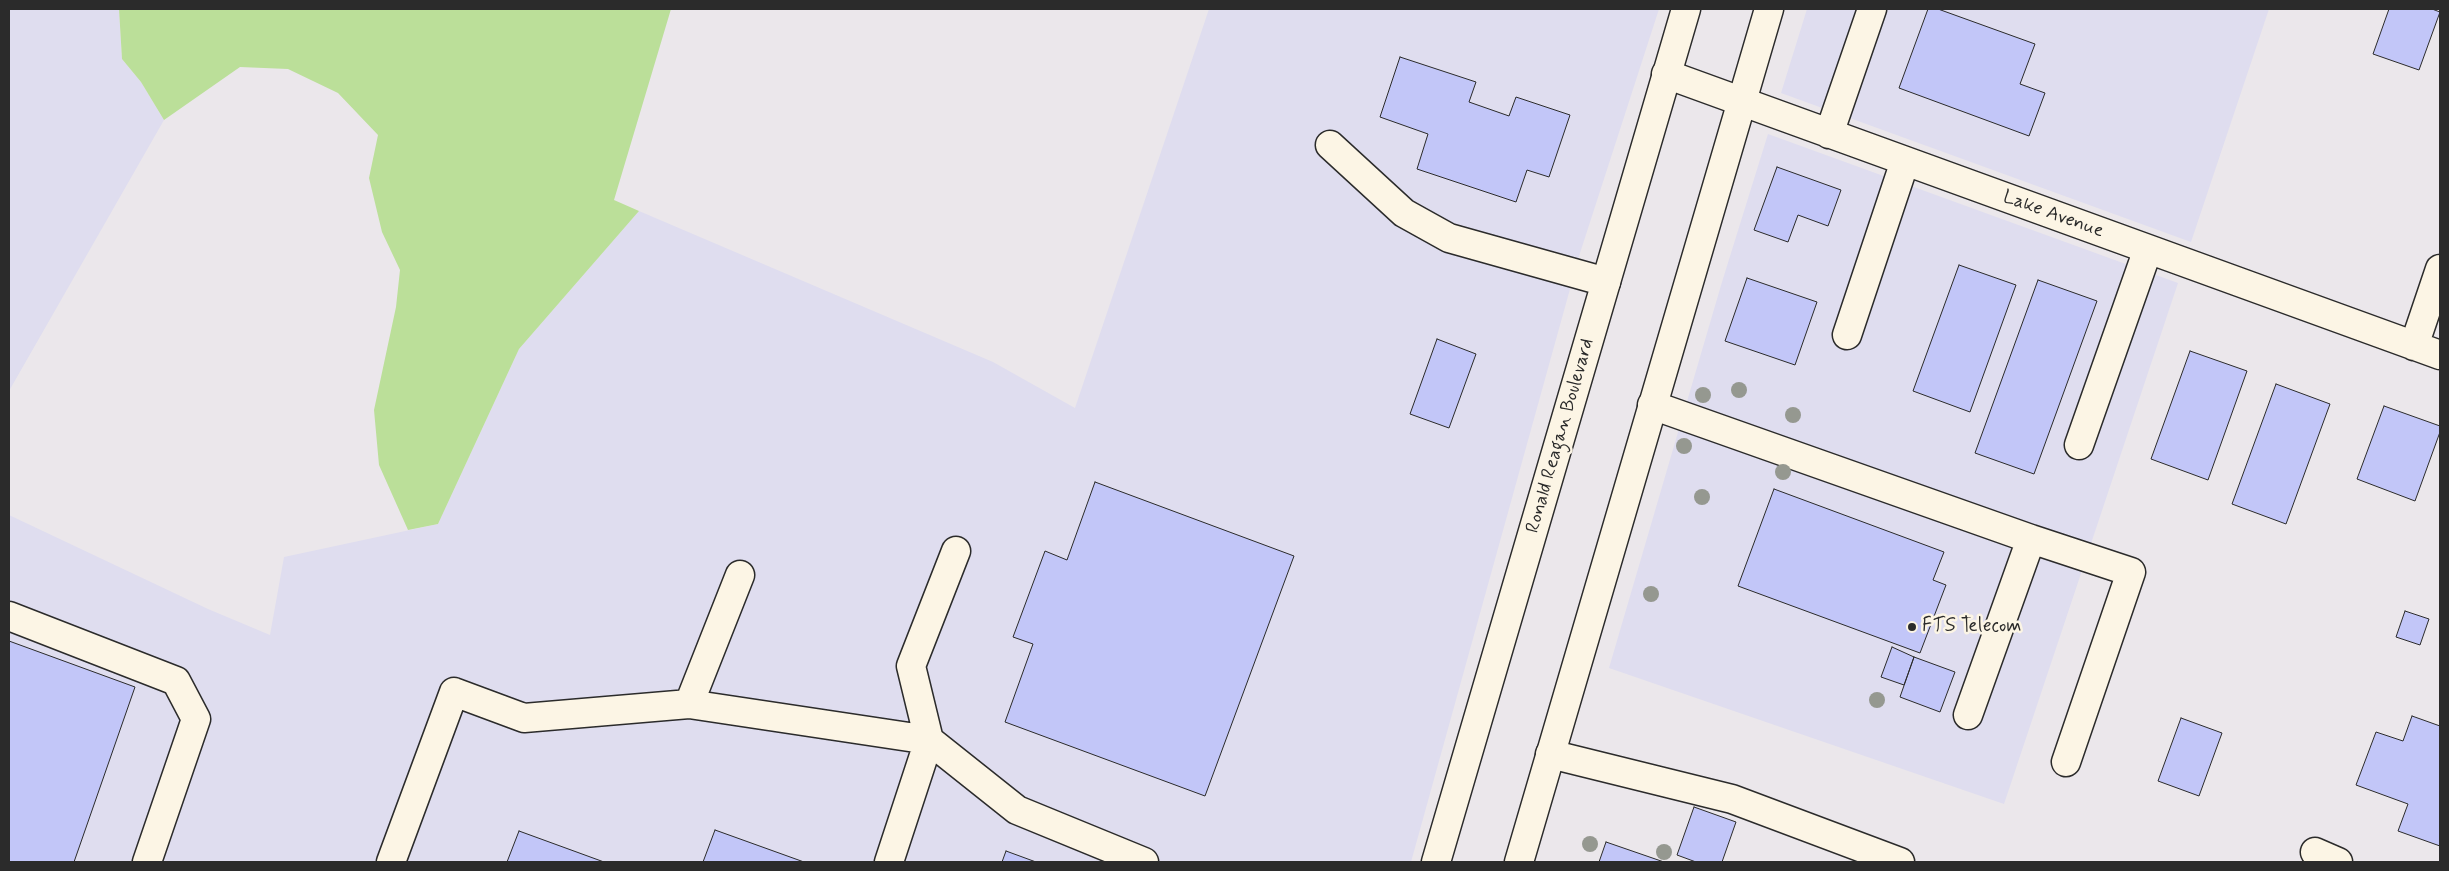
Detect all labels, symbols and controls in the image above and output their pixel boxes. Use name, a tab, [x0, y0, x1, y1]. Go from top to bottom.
street label: Lake Avenue	[2000, 186, 2106, 244]
street label: Ronald Reagan Boulevard	[1522, 336, 1600, 536]
place label: FTS Telecom	[1922, 616, 2021, 638]
marker: FTS Telecom	[1906, 621, 1918, 633]

